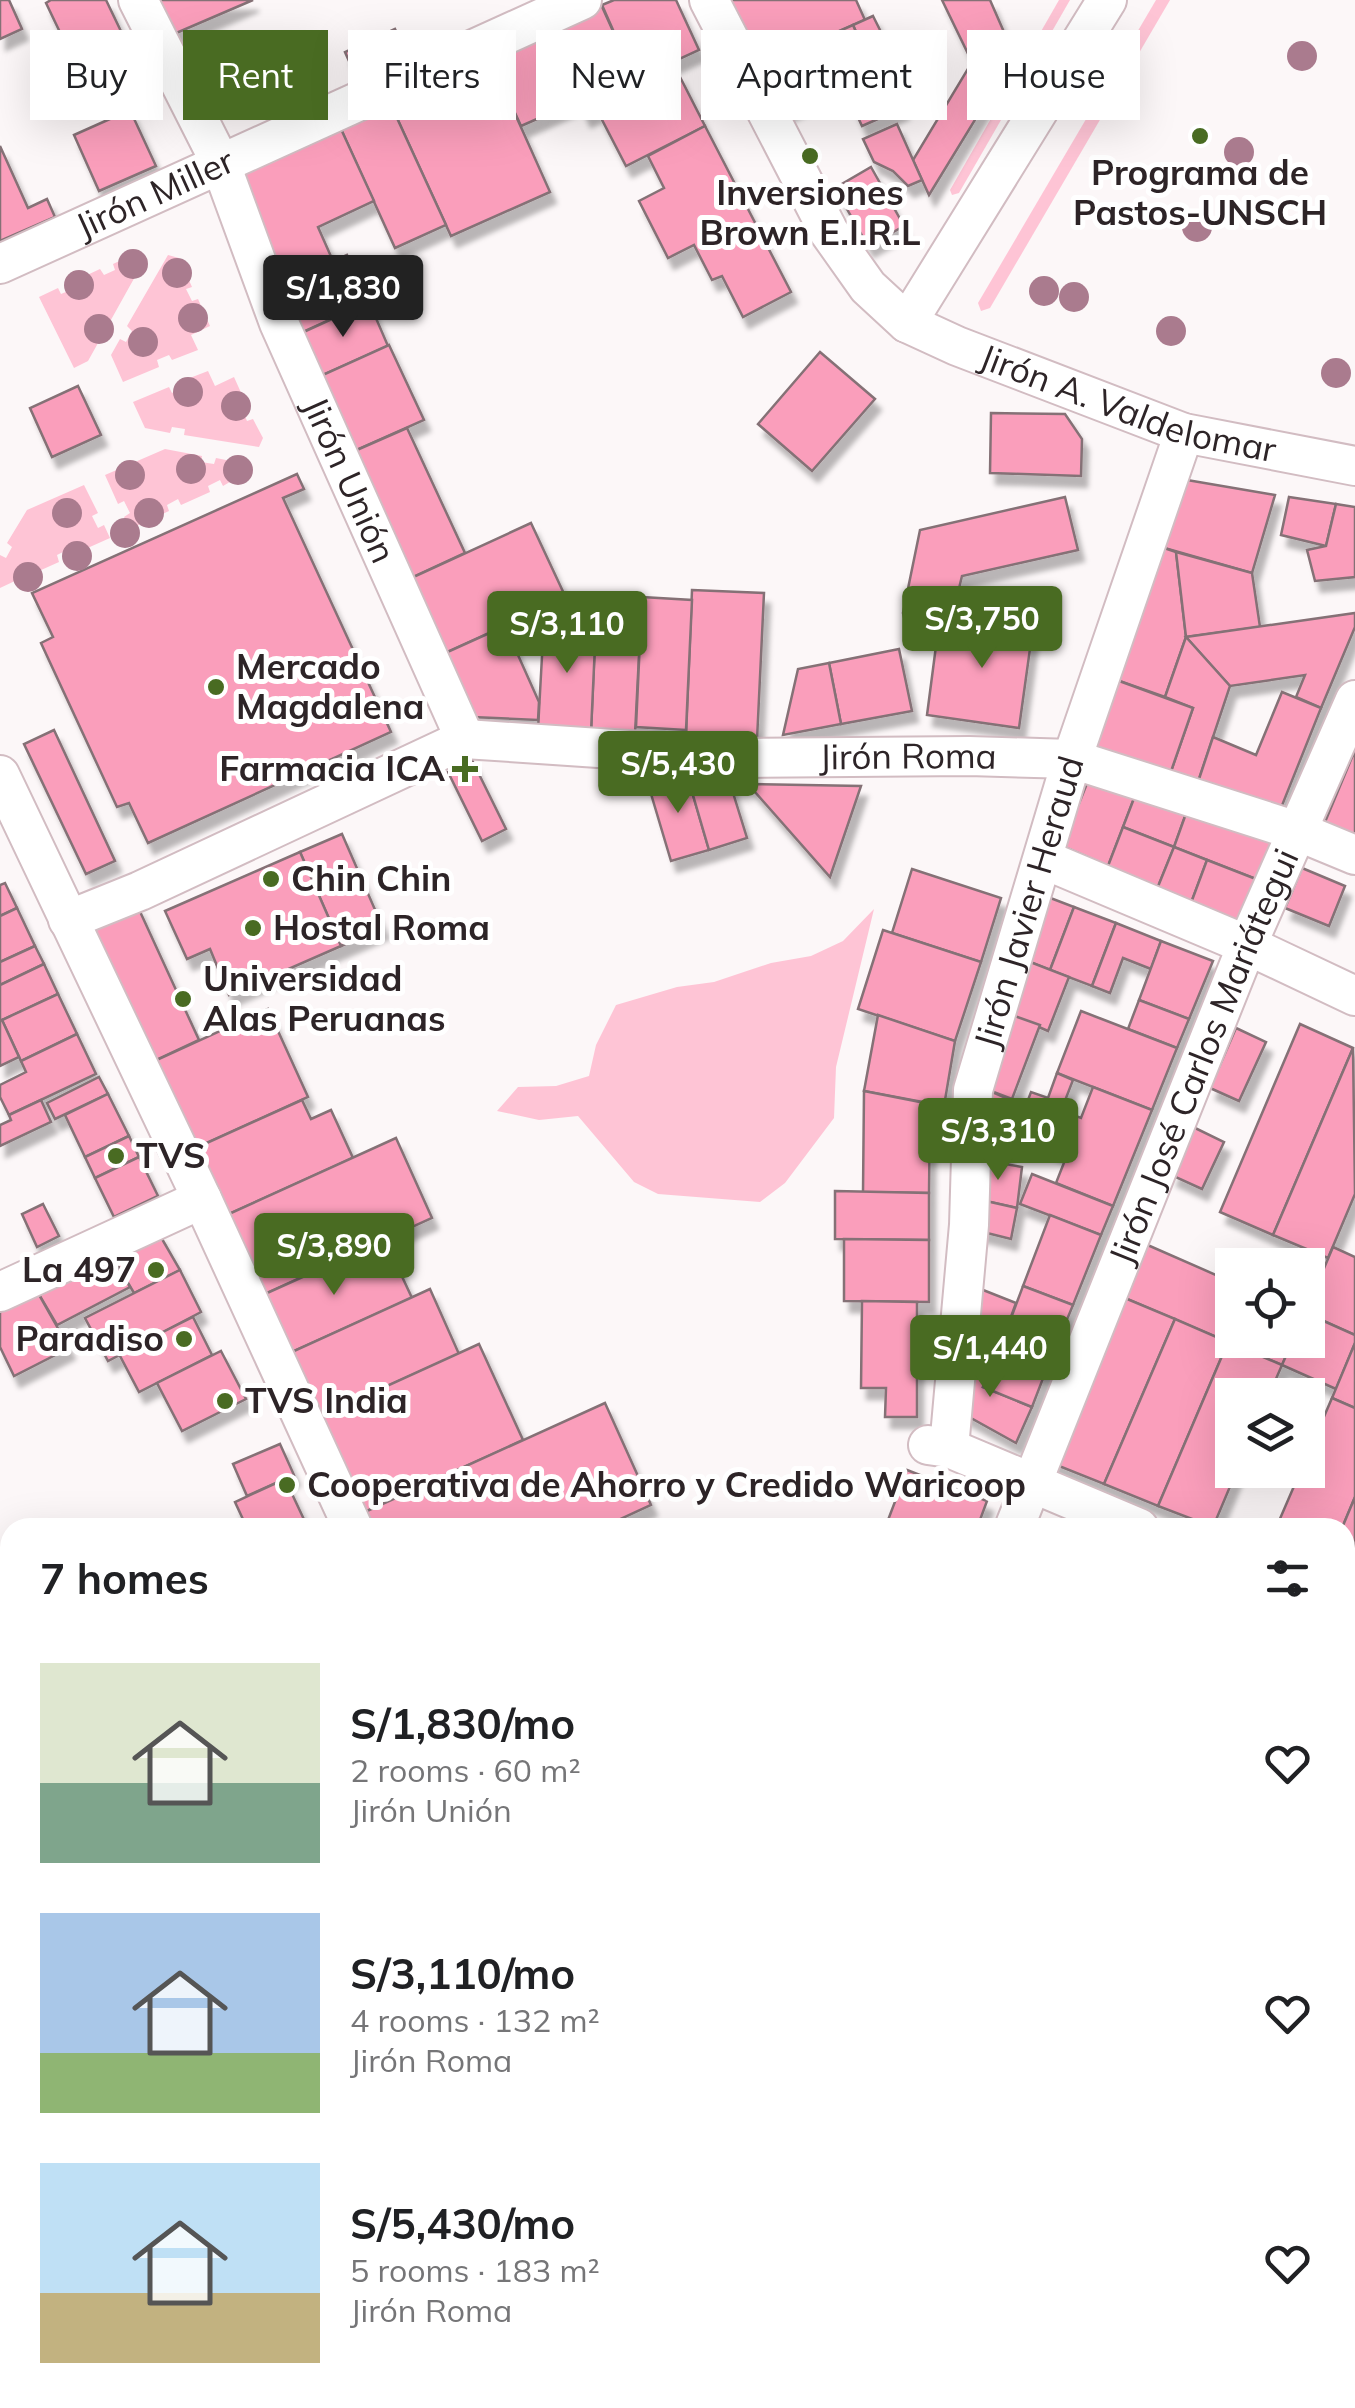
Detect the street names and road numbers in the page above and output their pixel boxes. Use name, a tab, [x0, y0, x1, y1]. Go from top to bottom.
street label: Jirón Miller	[68, 138, 241, 248]
street label: Jirón A. Valdelomar	[974, 334, 1280, 471]
street label: Jirón Unión	[294, 390, 406, 569]
street label: Jirón Roma	[819, 733, 997, 778]
street label: Jirón Javier Heraud	[964, 751, 1093, 1053]
street label: Jirón José Carlos Mariátegui	[1099, 842, 1308, 1271]

